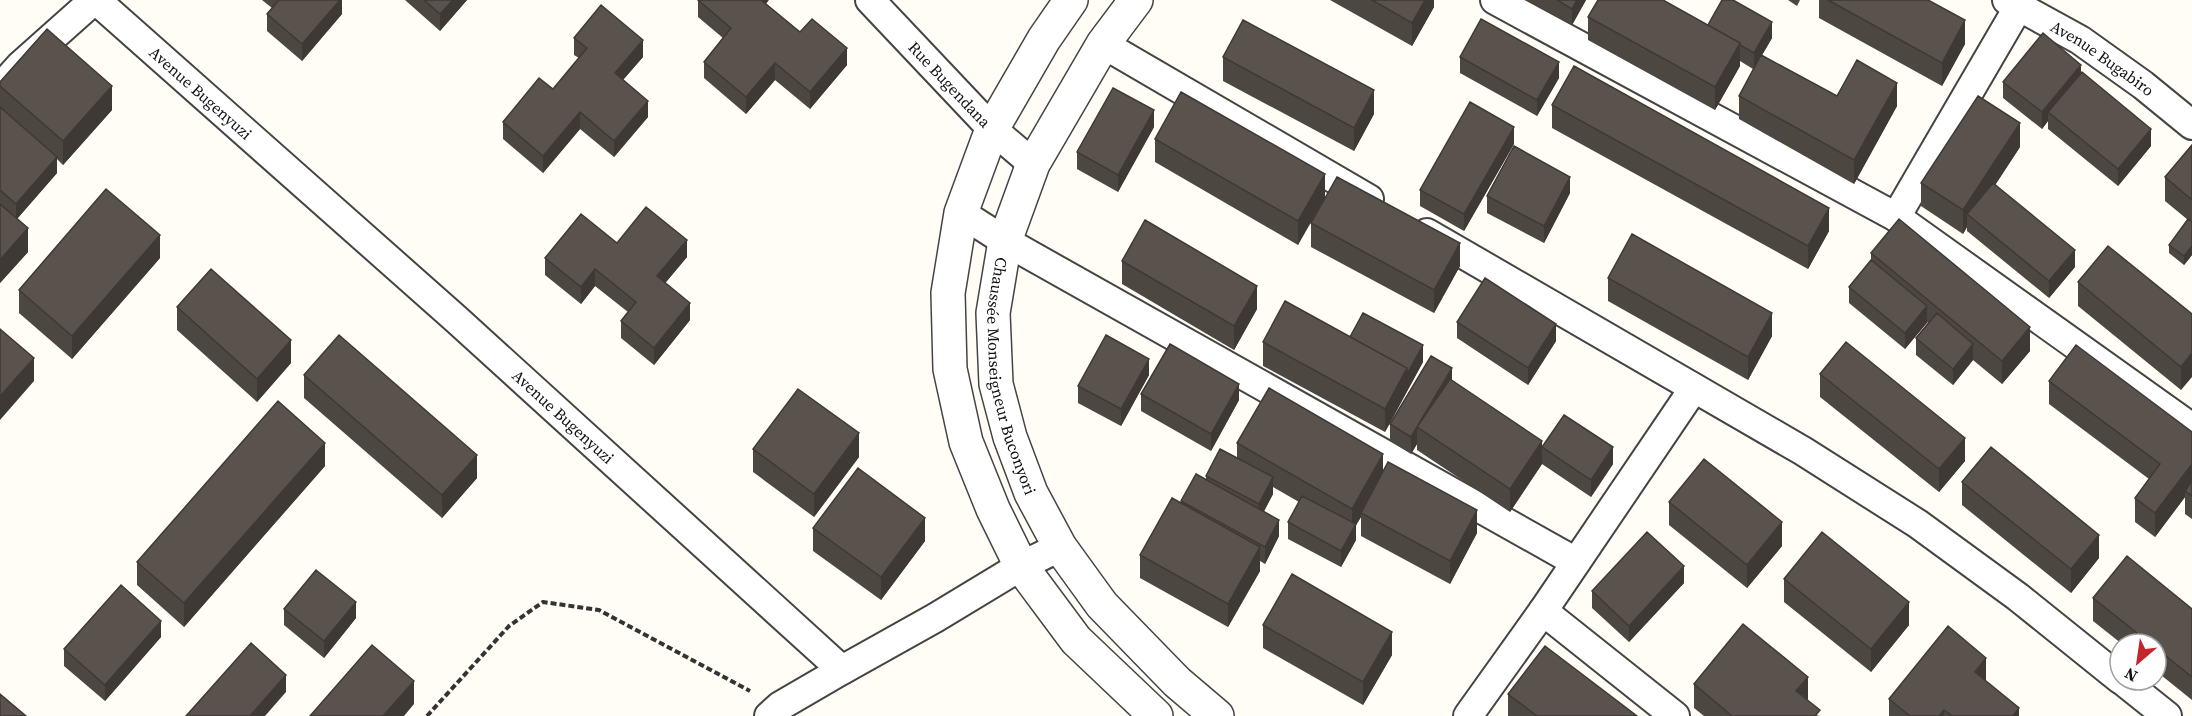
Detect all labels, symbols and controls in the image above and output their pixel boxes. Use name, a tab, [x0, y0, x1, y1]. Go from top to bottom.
street label: Avenue Bugabiro	[2047, 15, 2159, 101]
street label: Rue Bugendana	[904, 36, 996, 133]
street label: Avenue Bugenyuzi	[145, 41, 257, 144]
street label: Chaussée Monseigneur Buconyori	[982, 256, 1042, 498]
street label: Avenue Bugenyuzi	[508, 365, 619, 469]
north arrow	[2108, 632, 2168, 692]
text: N	[2120, 663, 2141, 688]

